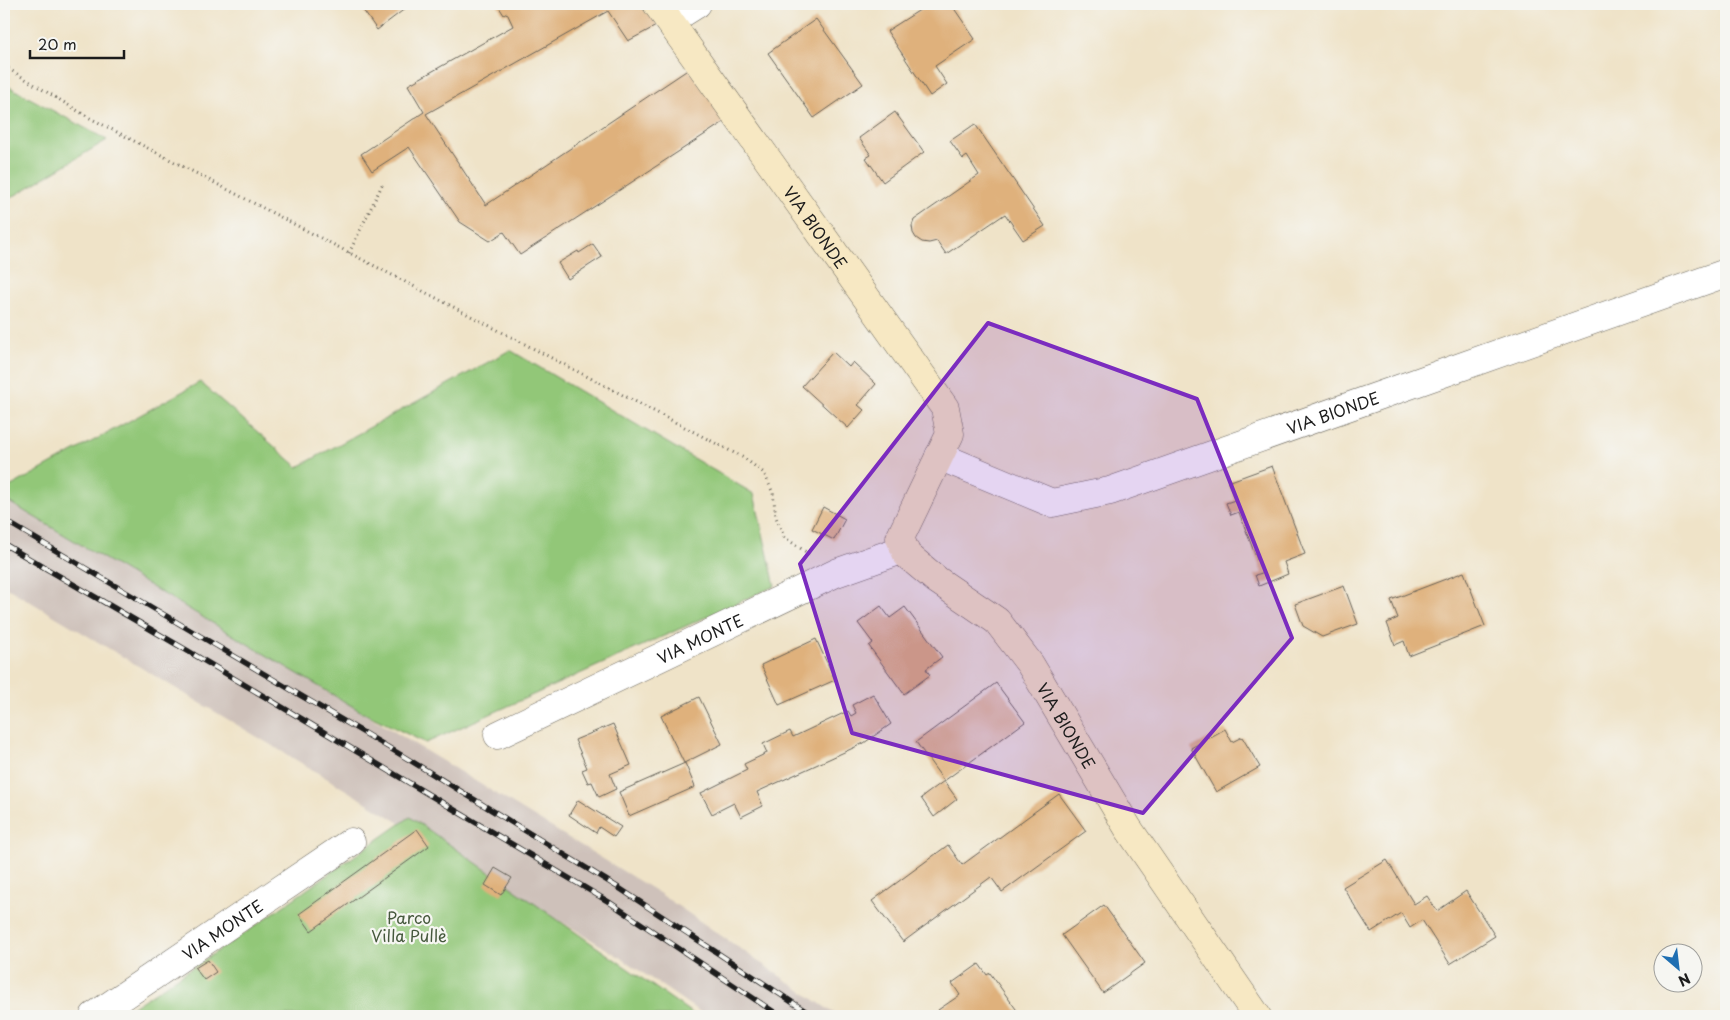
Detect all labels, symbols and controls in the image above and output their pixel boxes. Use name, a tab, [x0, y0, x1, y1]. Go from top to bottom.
scale bar	[30, 28, 124, 60]
text: 20 m	[38, 32, 77, 55]
street label: VIA BIONDE	[778, 181, 854, 274]
street label: VIA BIONDE	[1283, 385, 1382, 440]
street label: VIA MONTE	[653, 607, 747, 669]
street label: VIA BIONDE	[1032, 678, 1102, 773]
street label: VIA MONTE	[177, 893, 268, 965]
park label: Parco Villa Pullè	[371, 905, 447, 947]
north arrow	[1652, 942, 1702, 992]
text: N	[1675, 968, 1694, 992]

